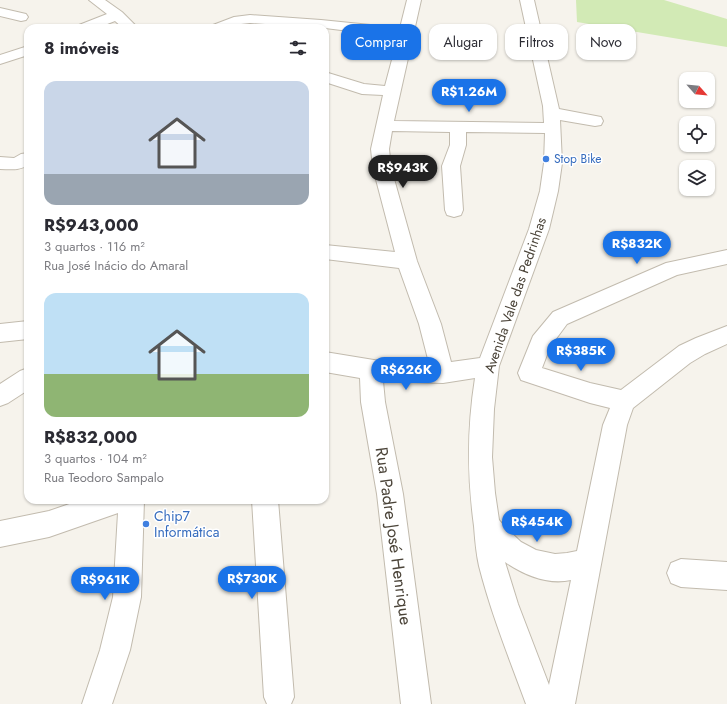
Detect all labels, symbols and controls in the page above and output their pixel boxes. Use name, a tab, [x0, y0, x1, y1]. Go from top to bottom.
chip: Comprar	[341, 24, 421, 60]
chip: Alugar	[429, 24, 497, 60]
chip: Filtros	[505, 24, 568, 60]
chip: Novo	[576, 24, 636, 60]
text: 8 imóveis	[44, 36, 119, 60]
icon: filters	[287, 37, 309, 59]
north arrow	[679, 72, 715, 108]
map controls	[679, 72, 715, 196]
pin: R$1.26M	[432, 79, 506, 113]
text: R$1.26M	[441, 82, 497, 101]
icon: home	[141, 107, 213, 179]
button: locate	[679, 116, 715, 152]
place label: Stop Bike	[554, 150, 602, 168]
marker: Stop Bike	[541, 154, 551, 164]
pin: R$943K	[370, 155, 436, 189]
text: R$943K	[377, 158, 429, 177]
button: layers	[679, 160, 715, 196]
text: R$943,000	[44, 213, 138, 237]
street label: Avenida Vale das Pedrinhas	[479, 214, 551, 375]
pin: R$832K	[604, 231, 670, 265]
text: R$832K	[612, 234, 662, 253]
text: 3 quartos · 116 m²	[44, 237, 145, 256]
text: Rua José Inácio do Amaral	[44, 256, 188, 275]
icon: home	[141, 319, 213, 391]
pin: R$385K	[548, 338, 614, 372]
text: R$385K	[556, 341, 606, 360]
pin: R$626K	[373, 357, 439, 391]
text: R$626K	[380, 360, 432, 379]
text: R$832,000	[44, 425, 137, 449]
street label: Rua Padre José Henrique	[370, 446, 418, 627]
text: 3 quartos · 104 m²	[44, 449, 147, 468]
text: Rua Teodoro Sampalo	[44, 468, 164, 487]
place label: Chip7 Informática	[154, 506, 219, 542]
pin: R$454K	[504, 509, 570, 543]
text: R$454K	[511, 512, 563, 531]
marker: Chip7 Informática	[141, 519, 151, 529]
pin: R$730K	[219, 566, 285, 600]
pin: R$961K	[72, 567, 138, 601]
text: R$730K	[227, 569, 277, 588]
text: R$961K	[80, 570, 130, 589]

